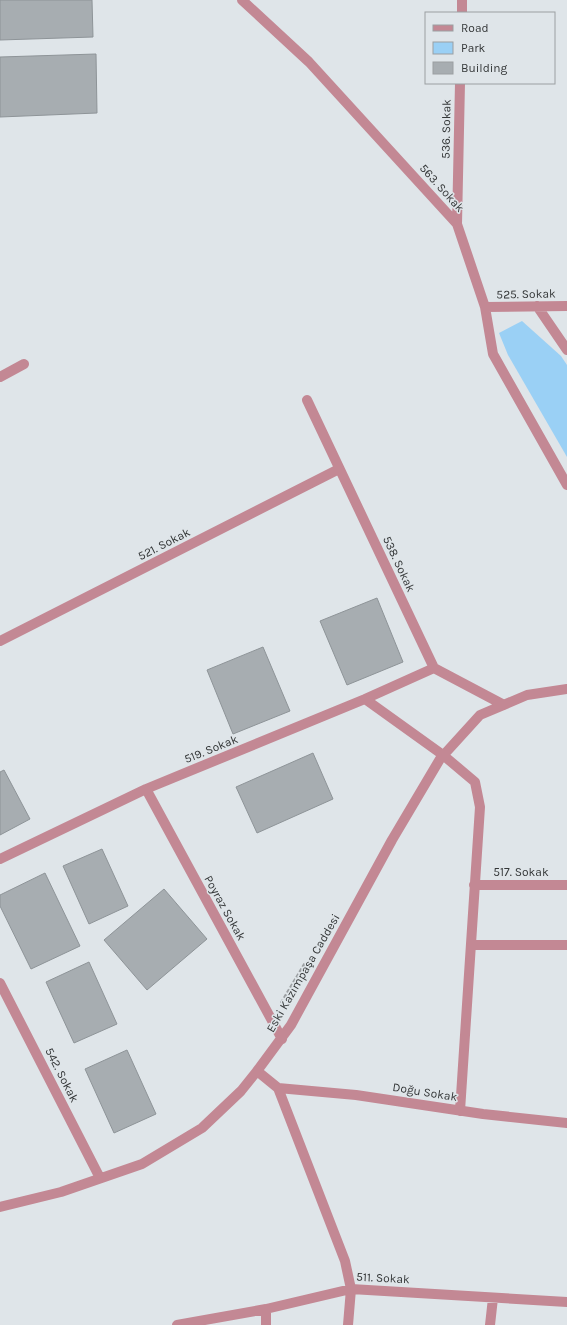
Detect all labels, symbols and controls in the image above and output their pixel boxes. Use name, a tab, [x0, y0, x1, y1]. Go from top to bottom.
legend	[425, 12, 555, 84]
text: Road	[461, 21, 489, 35]
text: Park	[461, 41, 486, 55]
text: Building	[461, 61, 508, 75]
street label: 536. Sokak	[438, 99, 454, 159]
street label: 563. Sokak	[417, 161, 467, 215]
street label: 525. Sokak	[496, 286, 556, 302]
street label: 521. Sokak	[136, 525, 193, 563]
street label: 538. Sokak	[380, 534, 418, 594]
street label: 519. Sokak	[182, 732, 240, 766]
street label: 517. Sokak	[493, 865, 549, 879]
street label: Poyraz Sokak	[201, 873, 249, 943]
street label: Eski Kazımpaşa Caddesi	[263, 911, 343, 1035]
street label: 542. Sokak	[42, 1045, 82, 1105]
street label: Doğu Sokak	[392, 1080, 459, 1104]
street label: 511. Sokak	[356, 1270, 410, 1286]

